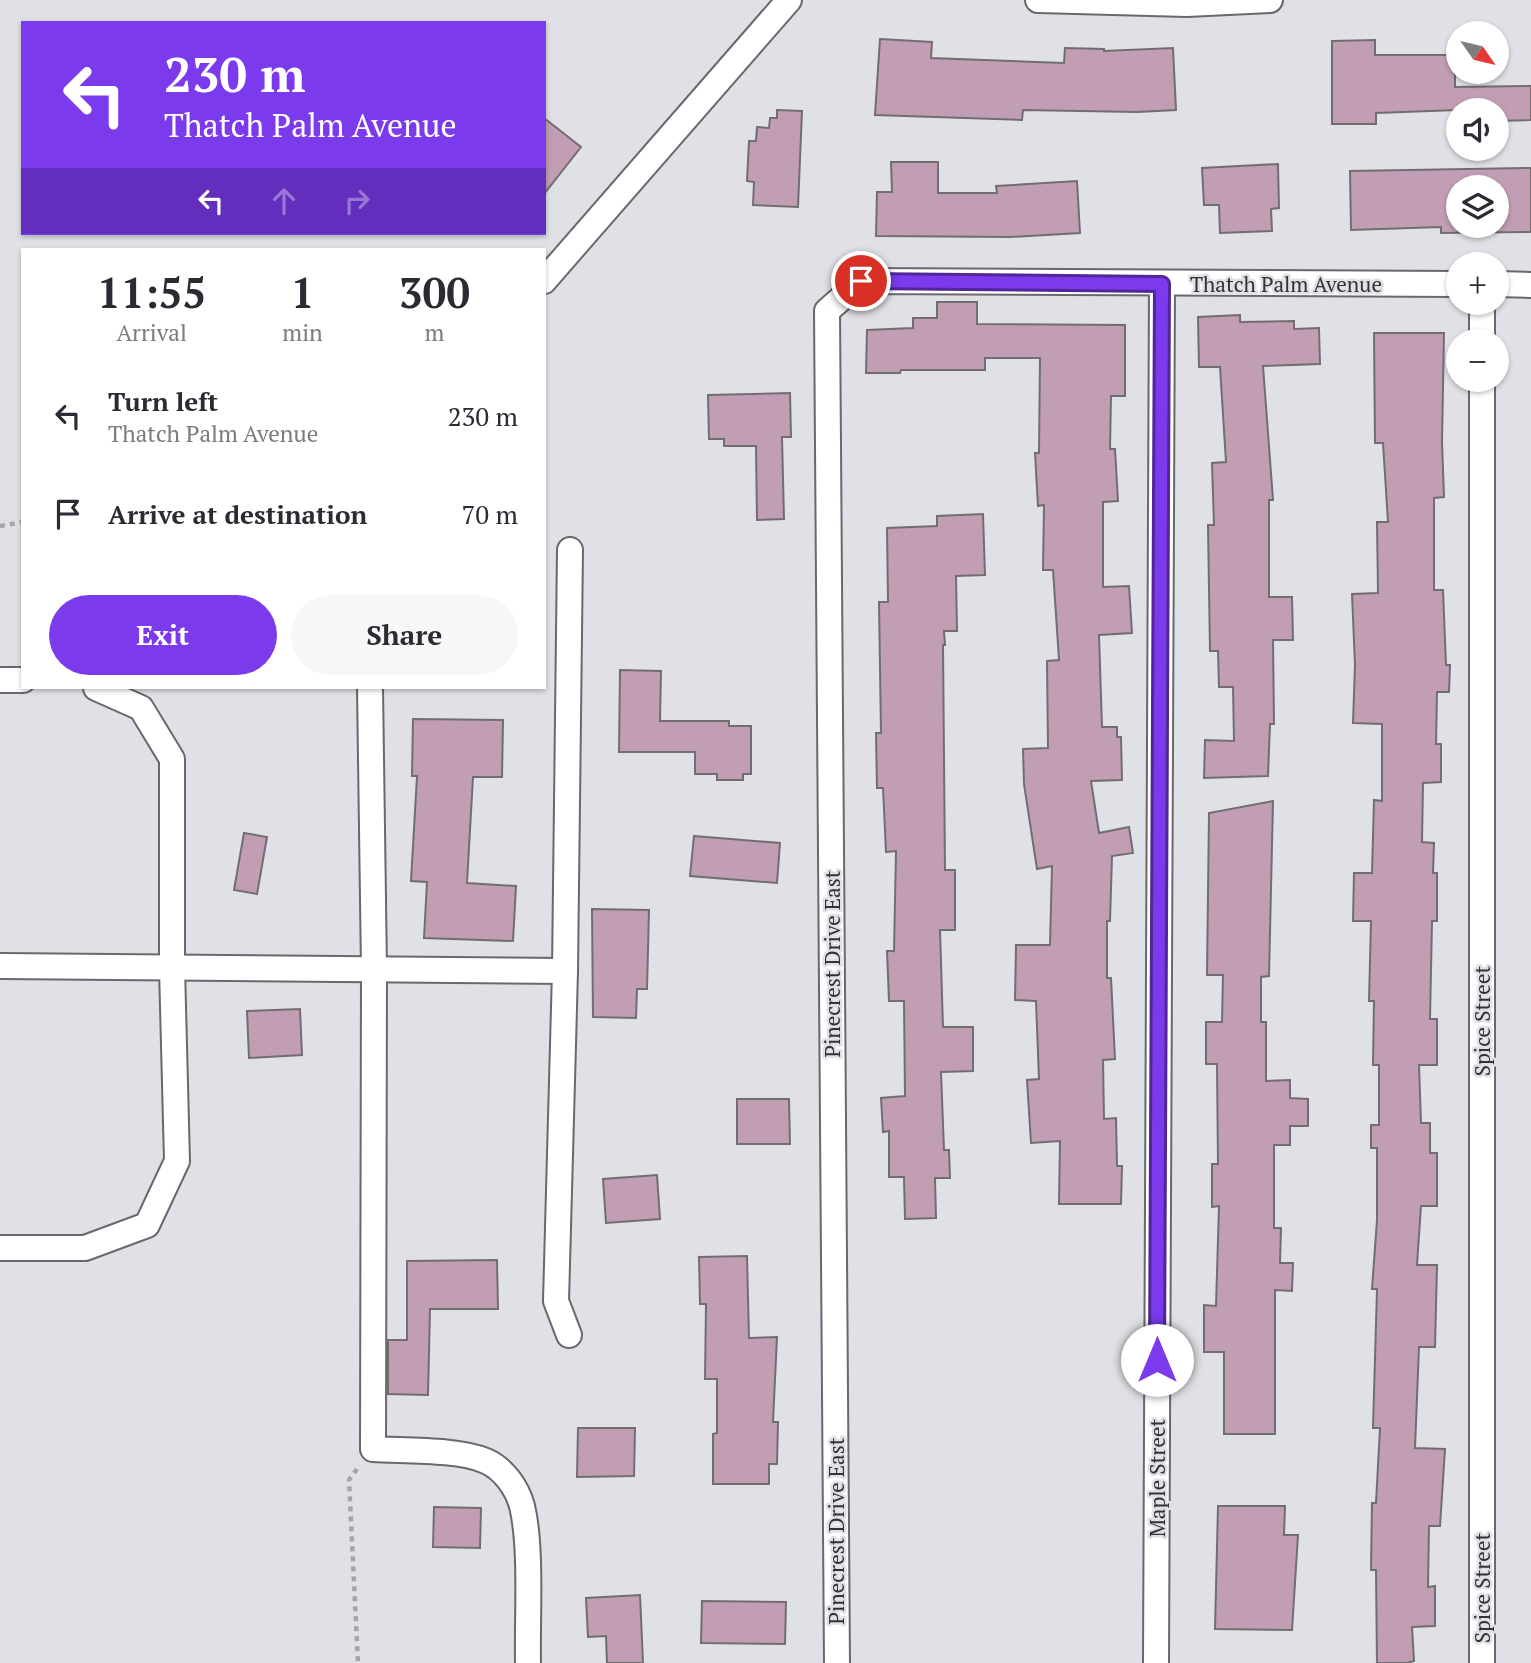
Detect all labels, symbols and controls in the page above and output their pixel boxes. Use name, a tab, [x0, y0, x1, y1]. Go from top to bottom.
north arrow	[1446, 21, 1508, 84]
map controls	[1446, 21, 1509, 392]
text: 230 m	[164, 41, 306, 106]
icon: left	[49, 49, 140, 140]
button: sound	[1446, 98, 1509, 161]
text: Thatch Palm Avenue	[164, 104, 456, 146]
button: layers	[1446, 175, 1509, 238]
icon: left	[192, 182, 230, 220]
icon: ahead	[265, 182, 303, 220]
icon: right	[338, 182, 376, 220]
pin	[831, 251, 891, 311]
button: +	[1446, 252, 1509, 315]
icon: arrive	[842, 262, 880, 300]
text: 11:55	[97, 264, 206, 320]
text: 1	[291, 264, 314, 320]
text: 300	[399, 264, 470, 320]
street label: Thatch Palm Avenue	[1190, 270, 1382, 298]
text: Arrival	[116, 317, 187, 348]
text: min	[282, 317, 323, 348]
text: m	[424, 317, 444, 348]
button: −	[1446, 329, 1509, 392]
text: Turn left	[108, 384, 218, 418]
icon: left	[49, 397, 87, 435]
text: 230 m	[448, 399, 518, 433]
text: Thatch Palm Avenue	[108, 418, 318, 449]
icon: arrive	[49, 495, 87, 533]
text: Arrive at destination	[108, 497, 367, 531]
text: 70 m	[462, 497, 518, 531]
button: Exit	[49, 595, 277, 675]
button: Share	[291, 595, 518, 675]
street label: Pinecrest Drive East	[818, 870, 846, 1058]
street label: Spice Street	[1468, 966, 1496, 1076]
position arrow	[1120, 1323, 1194, 1397]
street label: Maple Street	[1143, 1418, 1171, 1537]
street label: Pinecrest Drive East	[822, 1437, 850, 1625]
street label: Spice Street	[1468, 1533, 1496, 1643]

